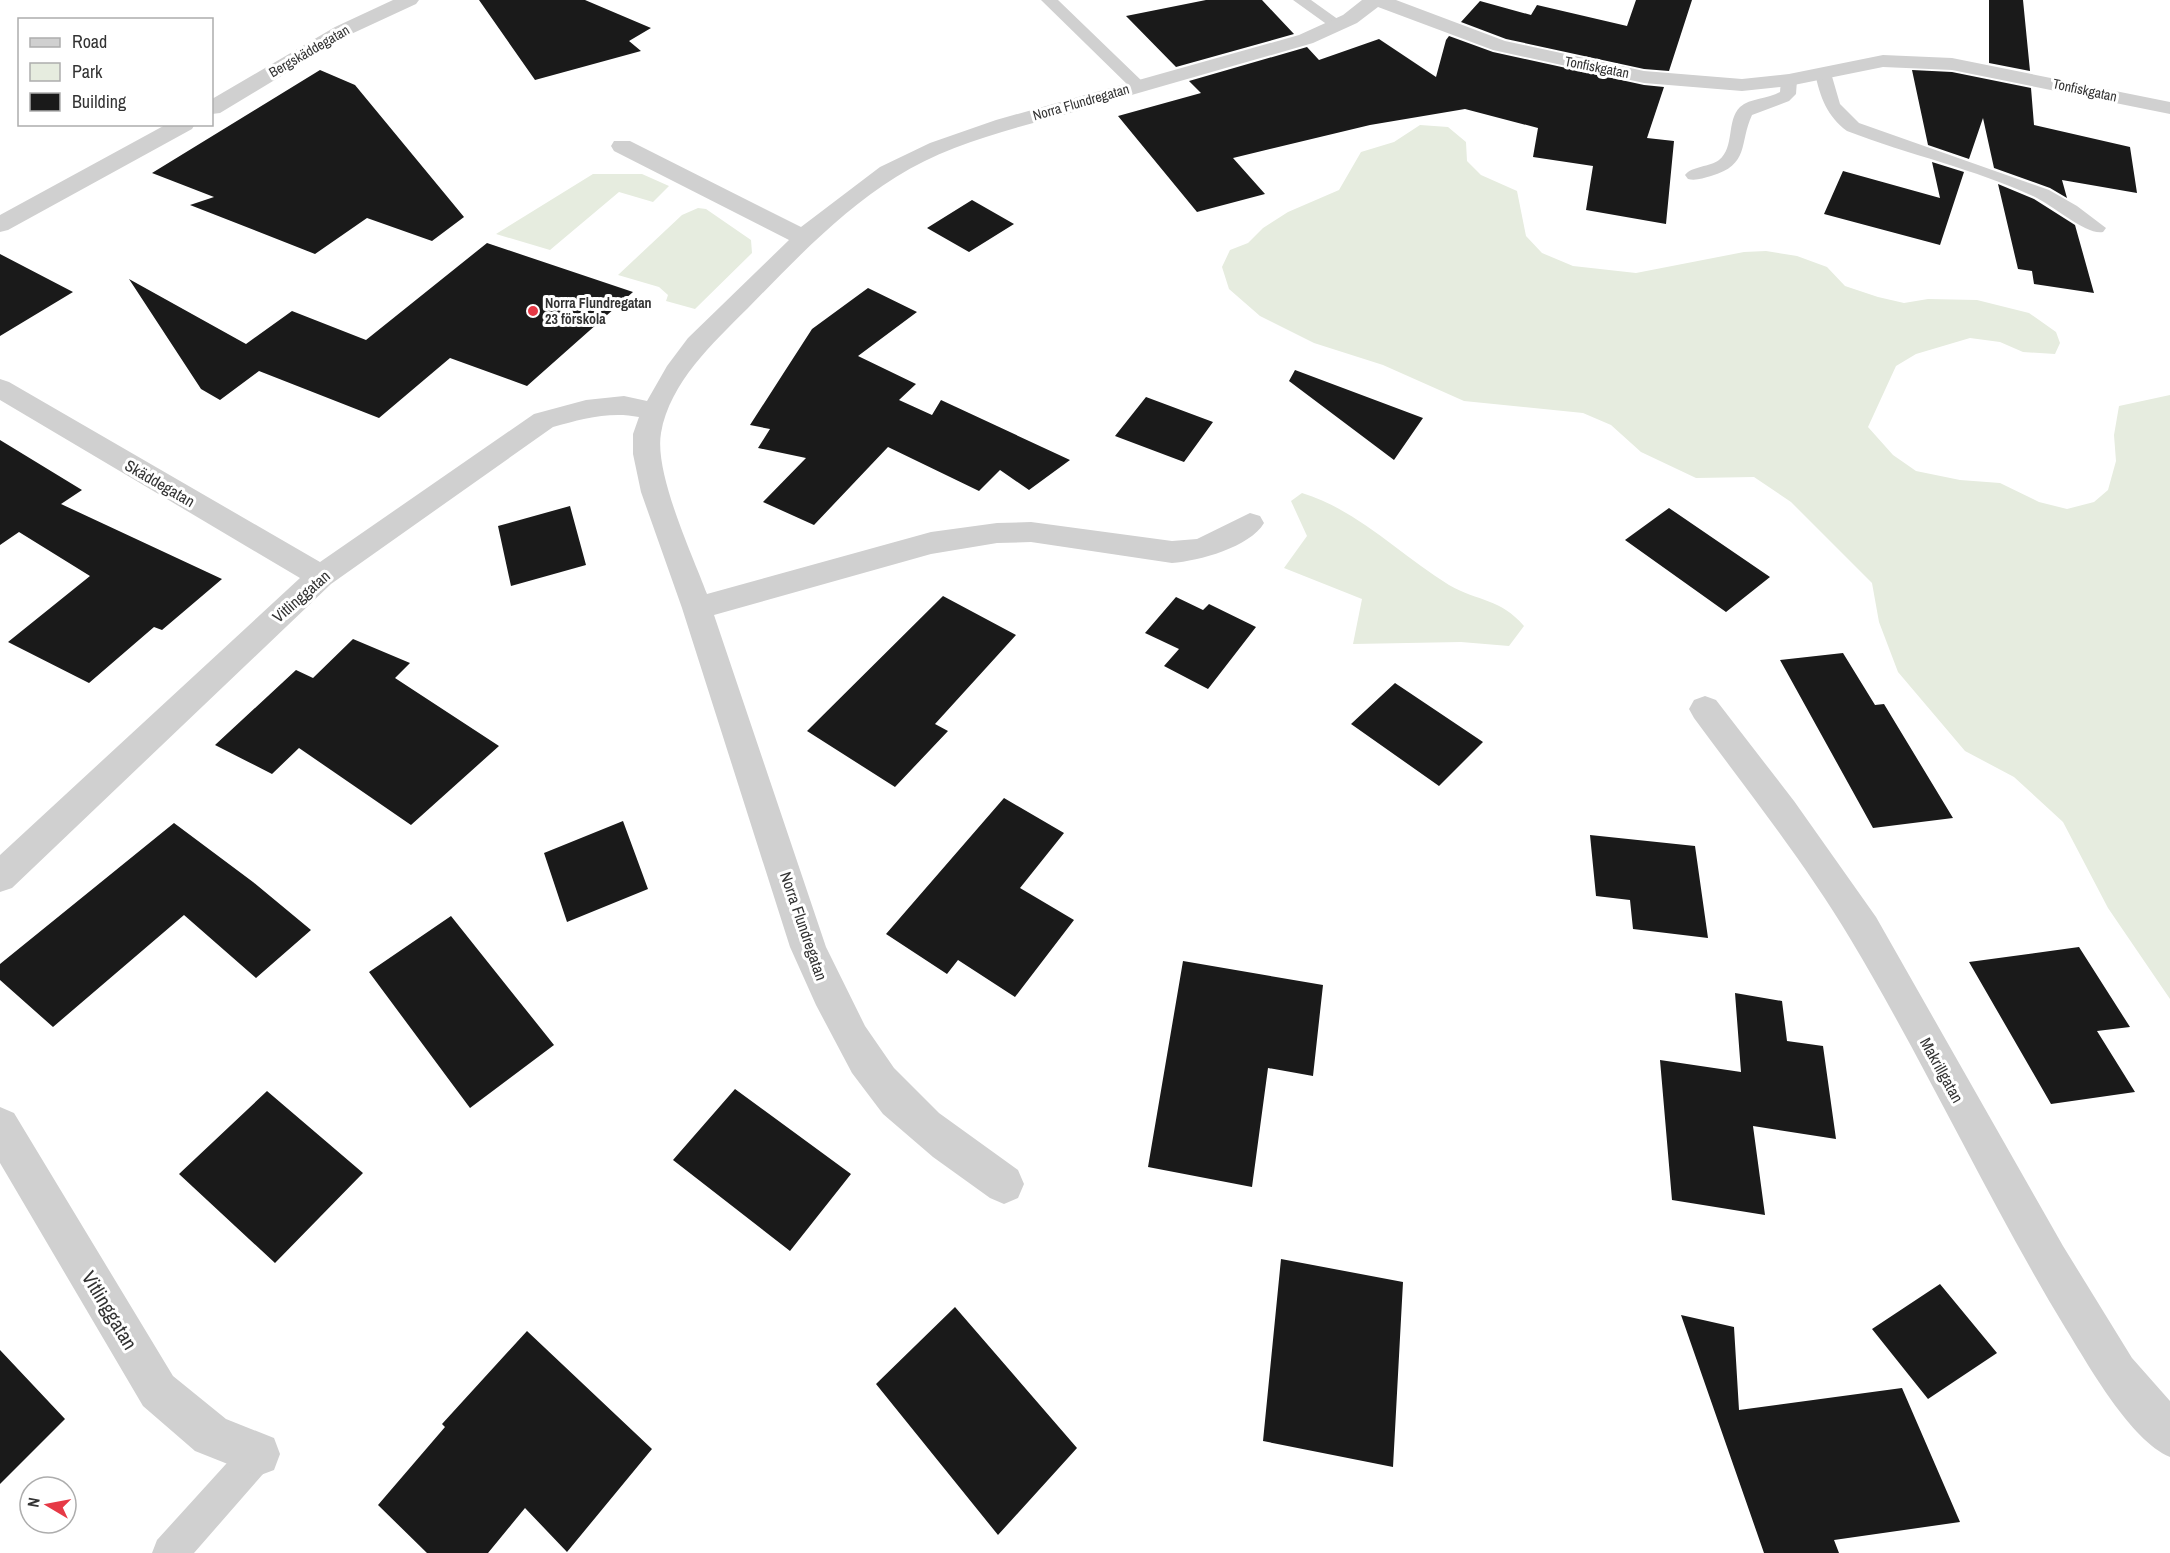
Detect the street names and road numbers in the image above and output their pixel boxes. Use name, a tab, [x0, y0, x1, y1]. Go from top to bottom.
street label: Bergskäddegatan	[266, 21, 352, 81]
street label: Tonfiskgatan	[1563, 52, 1631, 82]
street label: Tonfiskgatan	[2051, 74, 2119, 106]
street label: Norra Flundregatan	[1031, 80, 1131, 124]
street label: Skäddegatan	[121, 454, 199, 512]
street label: Vitlinggatan	[267, 565, 335, 627]
street label: Norra Flundregatan	[775, 869, 833, 983]
street label: Makrillgatan	[1915, 1033, 1969, 1107]
street label: Vitlinggatan	[76, 1266, 144, 1354]

